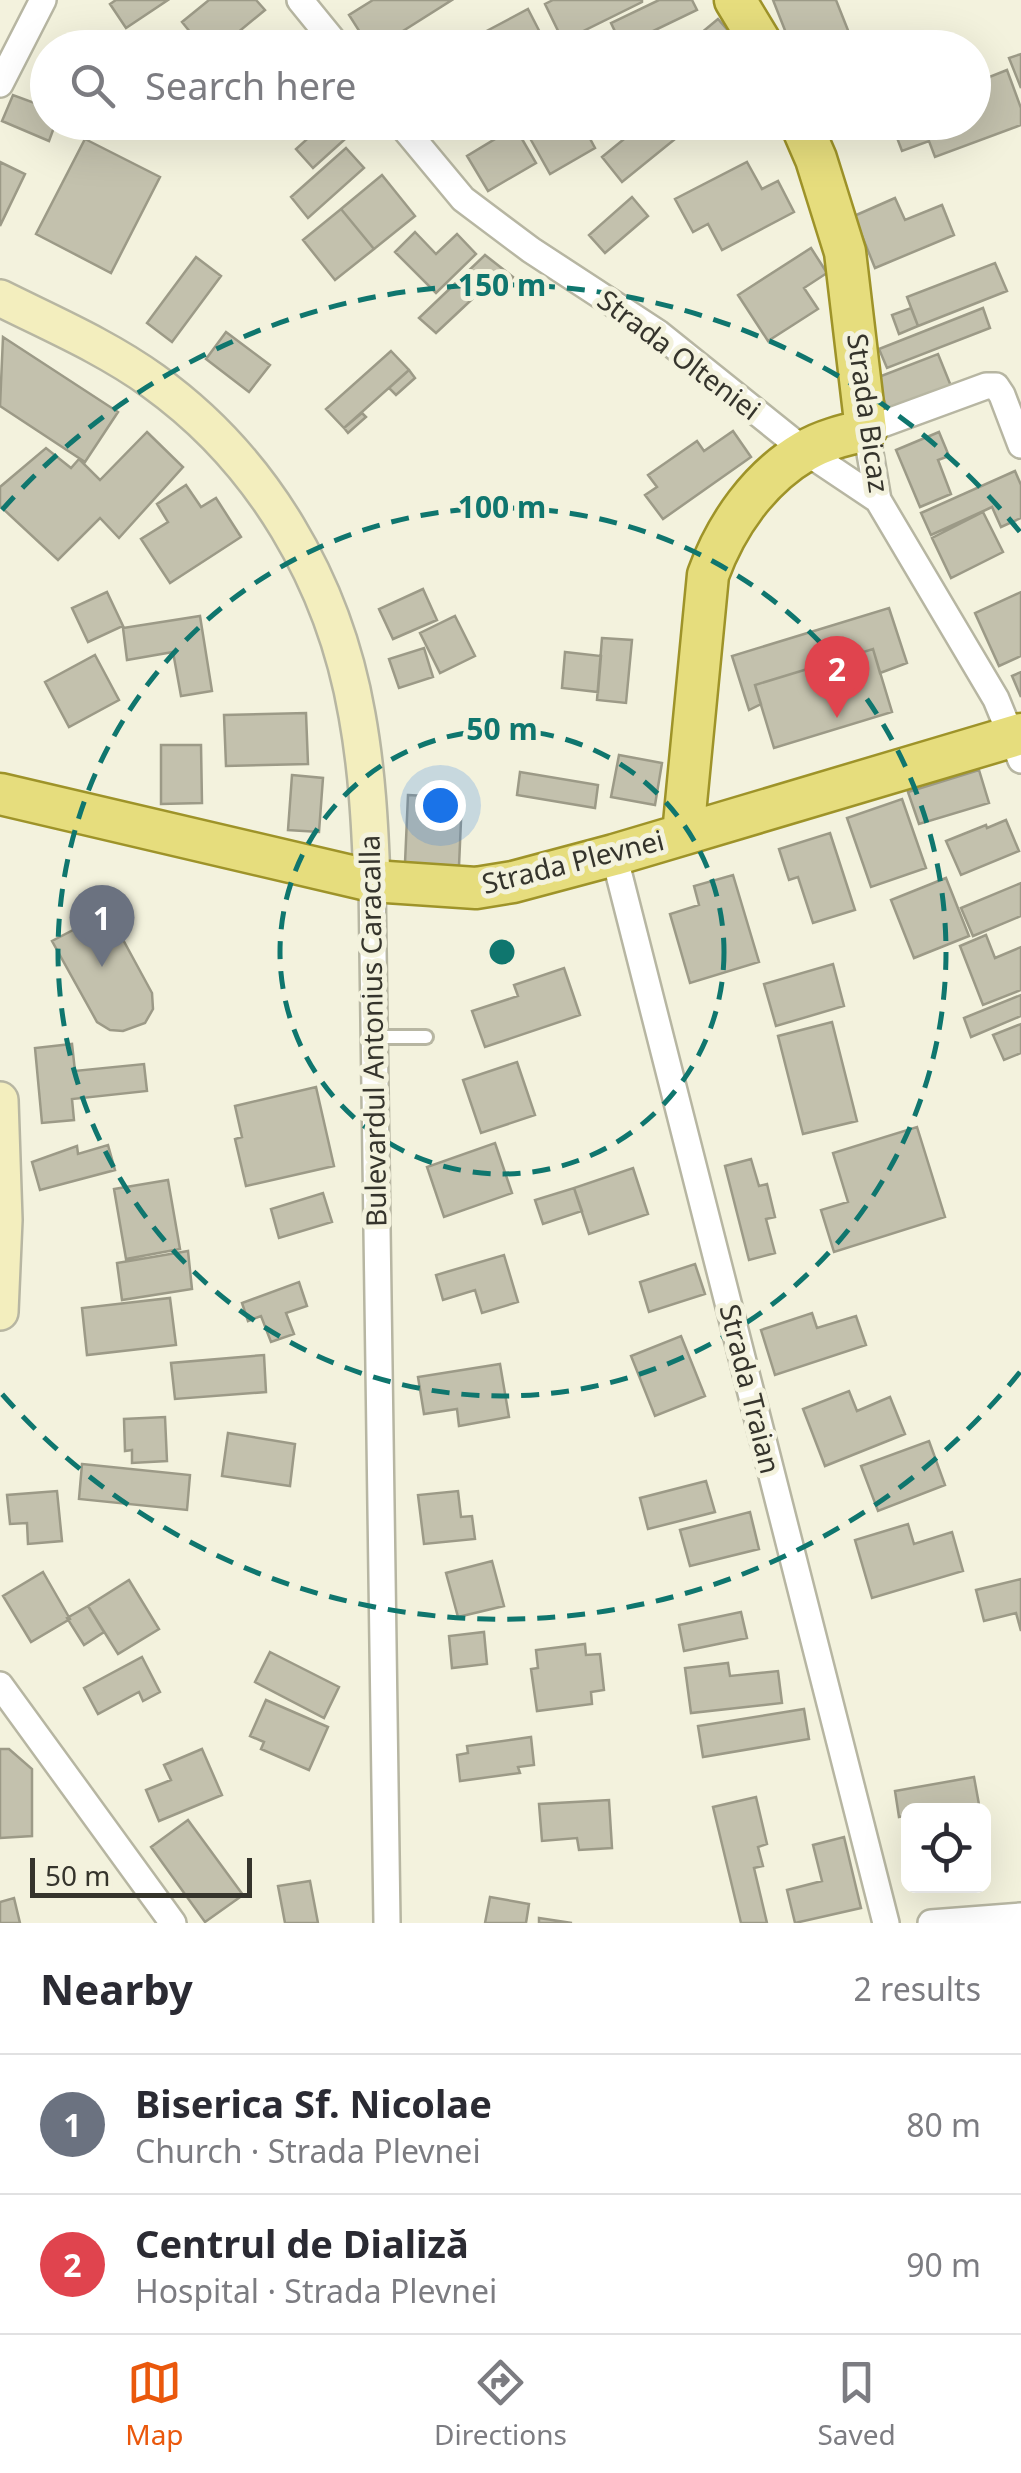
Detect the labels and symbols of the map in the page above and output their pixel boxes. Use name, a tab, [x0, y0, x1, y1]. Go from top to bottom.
text: 150 m	[458, 264, 546, 305]
street label: Strada Olteniei	[590, 280, 769, 428]
street label: Strada Bicaz	[839, 331, 899, 495]
text: 100 m	[458, 486, 546, 527]
pin: 2	[804, 636, 870, 718]
text: 50 m	[466, 708, 538, 749]
your location	[415, 780, 466, 831]
street label: Strada Plevnei	[478, 820, 668, 902]
street label: Bulevardul Antonius Caracalla	[350, 835, 394, 1227]
pin: 1	[70, 884, 134, 967]
centre of rings	[484, 934, 520, 970]
street label: Strada Traian	[712, 1300, 790, 1478]
scale bar	[30, 1853, 252, 1898]

